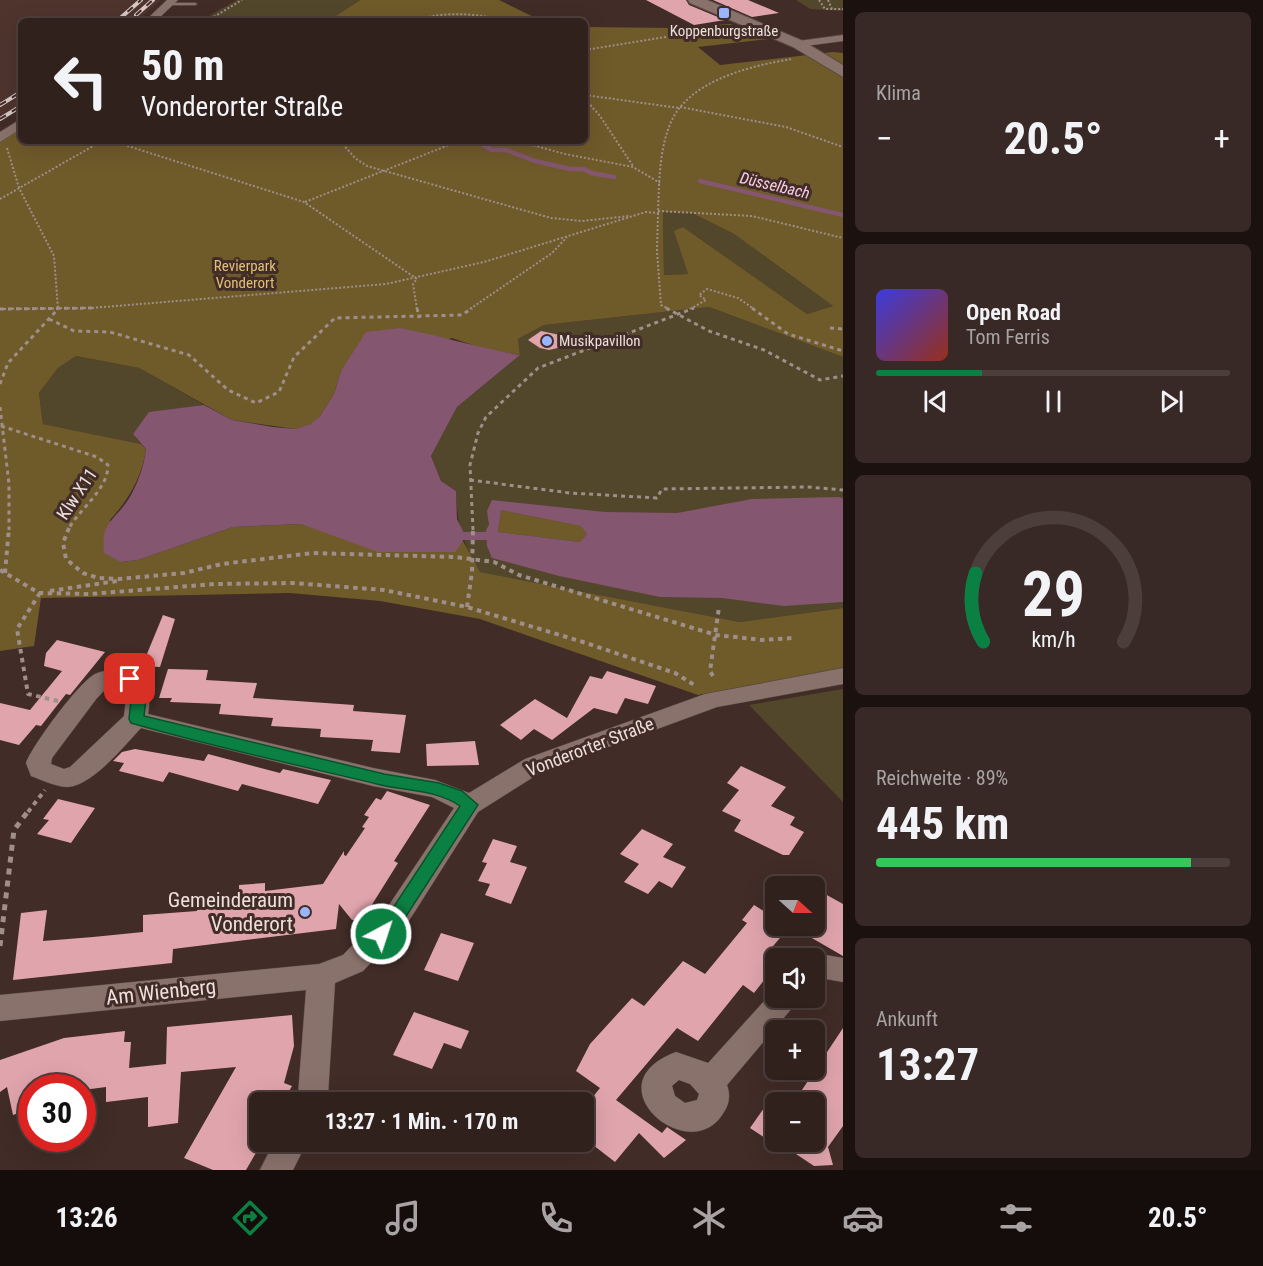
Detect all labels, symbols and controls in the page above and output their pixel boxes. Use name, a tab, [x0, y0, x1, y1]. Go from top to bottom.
marker: Koppenburgstraße	[717, 6, 731, 20]
place label: Koppenburgstraße	[670, 22, 778, 40]
text: 50 m	[141, 41, 224, 90]
icon: left	[42, 42, 120, 120]
text: Klima	[876, 81, 921, 105]
text: Vonderorter Straße	[141, 91, 343, 123]
text: 20.5°	[1004, 112, 1102, 165]
text: −	[876, 119, 893, 158]
text: +	[1214, 119, 1230, 158]
water label: Düsselbach	[738, 168, 812, 203]
park label: Revierpark Vonderort	[214, 257, 276, 292]
text: Open Road	[966, 300, 1061, 325]
text: Tom Ferris	[966, 325, 1050, 349]
place label: Musikpavillon	[559, 332, 641, 350]
marker: Musikpavillon	[540, 334, 554, 348]
icon: previous	[919, 385, 952, 418]
icon: pause	[1037, 385, 1070, 418]
icon: next	[1155, 385, 1188, 418]
street label: Klw X11	[52, 464, 101, 523]
text: 29	[1021, 558, 1085, 631]
text: km/h	[1031, 627, 1075, 652]
pin	[104, 653, 155, 704]
icon: arrive	[113, 662, 146, 695]
street label: Vonderorter Straße	[523, 713, 656, 780]
text: Reichweite · 89%	[876, 766, 1008, 790]
text: 445 km	[876, 797, 1009, 850]
north arrow	[765, 876, 825, 936]
map controls	[765, 876, 825, 1152]
place label: Gemeinderaum Vonderort	[168, 888, 293, 936]
position arrow	[349, 902, 413, 966]
marker: Gemeinderaum Vonderort	[298, 905, 312, 919]
button: sound	[765, 948, 825, 1008]
street label: Am Wienberg	[105, 974, 217, 1010]
text: Ankunft	[876, 1007, 938, 1031]
button: +	[765, 1020, 825, 1080]
text: 13:27	[876, 1038, 979, 1091]
speed limit sign: 30	[18, 1074, 96, 1152]
button: −	[765, 1092, 825, 1152]
text: 13:27 · 1 Min. · 170 m	[325, 1109, 518, 1134]
icon: directions	[229, 1197, 271, 1239]
icon: music	[382, 1197, 424, 1239]
icon: phone	[535, 1197, 577, 1239]
icon: climate	[688, 1197, 730, 1239]
icon: car	[842, 1197, 884, 1239]
icon: filters	[995, 1197, 1037, 1239]
text: 13:26	[56, 1202, 118, 1234]
text: 20.5°	[1148, 1202, 1207, 1234]

